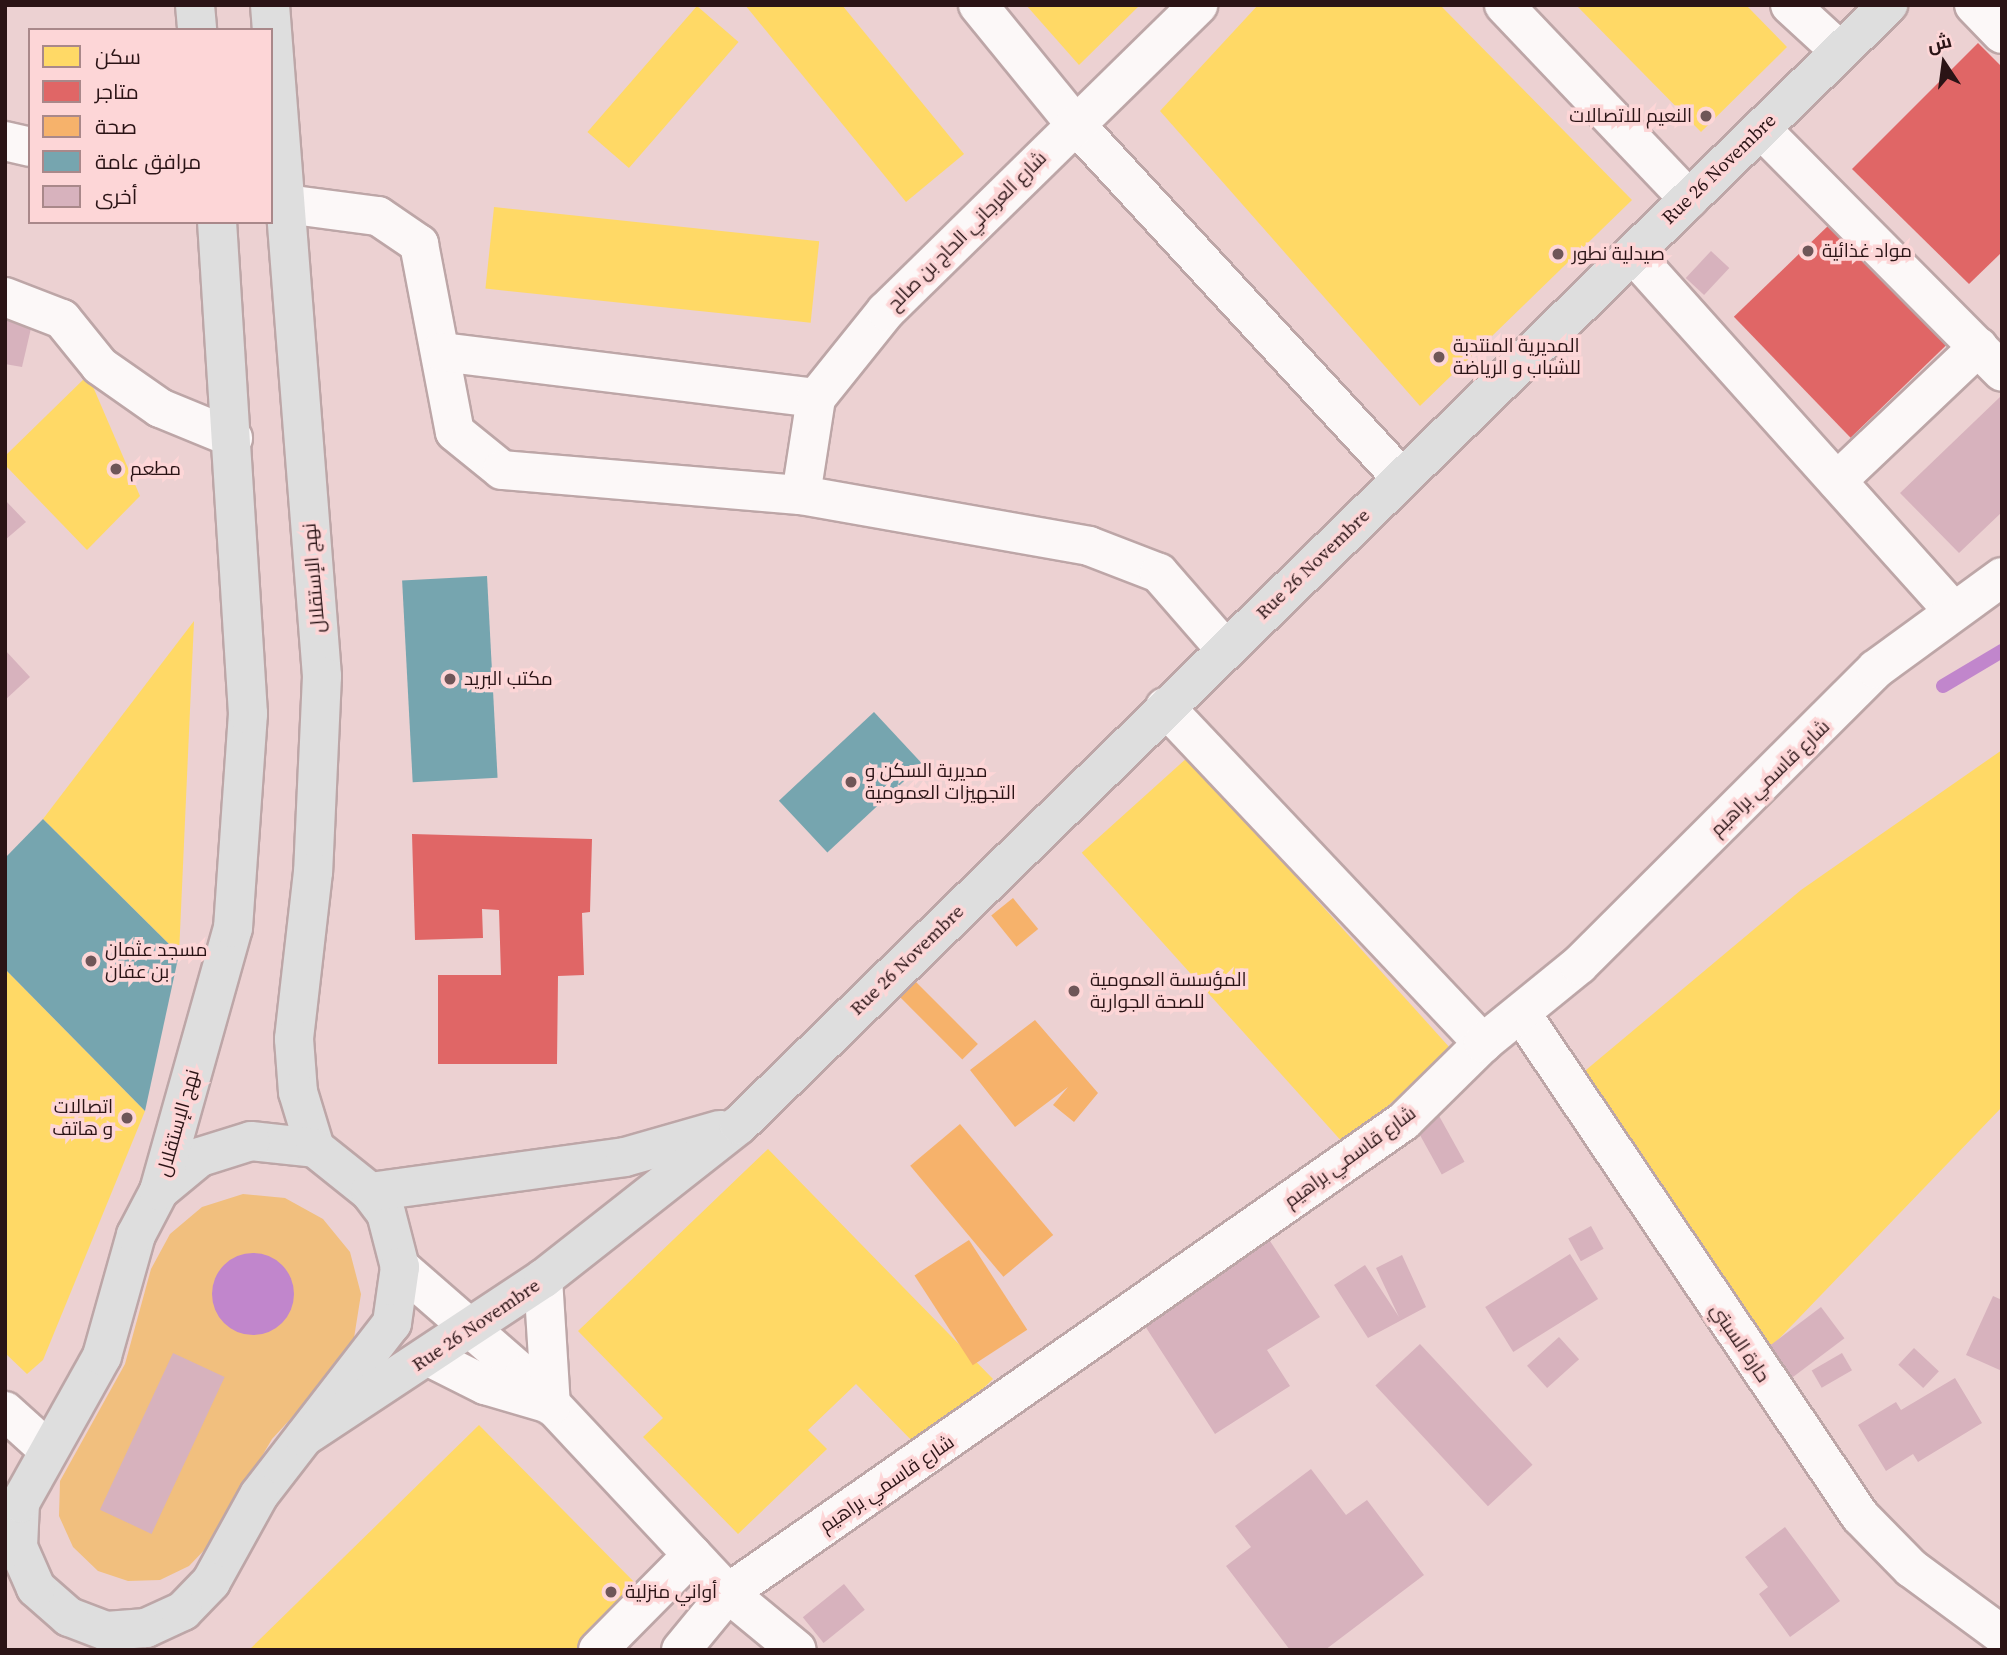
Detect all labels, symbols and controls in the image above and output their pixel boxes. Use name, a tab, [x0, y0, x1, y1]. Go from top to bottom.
text: ش	[1924, 27, 1954, 58]
legend	[28, 28, 273, 224]
north arrow	[1909, 28, 1979, 98]
text: سكن	[95, 42, 141, 71]
text: متاجر	[95, 77, 139, 106]
place label: النعيم للاتصالات	[1569, 105, 1692, 127]
marker: النعيم للاتصالات	[1698, 108, 1714, 124]
street label: Rue 26 Novembre	[1657, 109, 1781, 229]
text: صحة	[95, 112, 137, 141]
text: مرافق عامة	[95, 147, 201, 176]
street label: شارع العرجاني الحاج بن صالح	[883, 147, 1051, 315]
text: أخرى	[95, 182, 137, 211]
place label: مواد غذائية	[1822, 240, 1912, 262]
place label: صيدلية نطور	[1572, 243, 1665, 265]
marker: مواد غذائية	[1800, 243, 1816, 259]
marker: صيدلية نطور	[1550, 246, 1566, 262]
place label: المديرية المنتدبة للشباب و الرياضة	[1453, 335, 1581, 379]
marker: المديرية المنتدبة للشباب و الرياضة	[1431, 349, 1447, 365]
place label: مطعم	[130, 458, 181, 480]
marker: مطعم	[108, 461, 124, 477]
street label: Rue 26 Novembre	[1251, 504, 1375, 624]
street label: نهج الإستقلال	[298, 522, 330, 634]
place label: مكتب البريد	[464, 668, 553, 690]
marker: مكتب البريد	[442, 671, 458, 687]
street label: شارع قاسمي براهيم	[1706, 715, 1834, 841]
place label: مديرية السكن و التجهيزات العمومية	[865, 760, 1016, 804]
marker: مديرية السكن و التجهيزات العمومية	[843, 774, 859, 790]
street label: Rue 26 Novembre	[845, 900, 969, 1020]
place label: مسجد عثمان بن عفان	[105, 939, 208, 983]
marker: مسجد عثمان بن عفان	[83, 953, 99, 969]
place label: المؤسسة العمومية للصحة الجوارية	[1090, 969, 1247, 1013]
marker: المؤسسة العمومية للصحة الجوارية	[1064, 981, 1084, 1001]
street label: نهج الإستقلال	[152, 1067, 204, 1179]
place label: اتصالات و هاتف	[52, 1096, 113, 1140]
street label: شارع قاسمي براهيم	[1280, 1102, 1420, 1212]
marker: اتصالات و هاتف	[119, 1110, 135, 1126]
street label: Rue 26 Novembre	[408, 1274, 544, 1376]
street label: حارة السبتي	[1705, 1299, 1775, 1387]
street label: شارع قاسمي براهيم	[815, 1431, 959, 1537]
place label: أواني منزلية	[625, 1581, 717, 1603]
marker: أواني منزلية	[603, 1584, 619, 1600]

